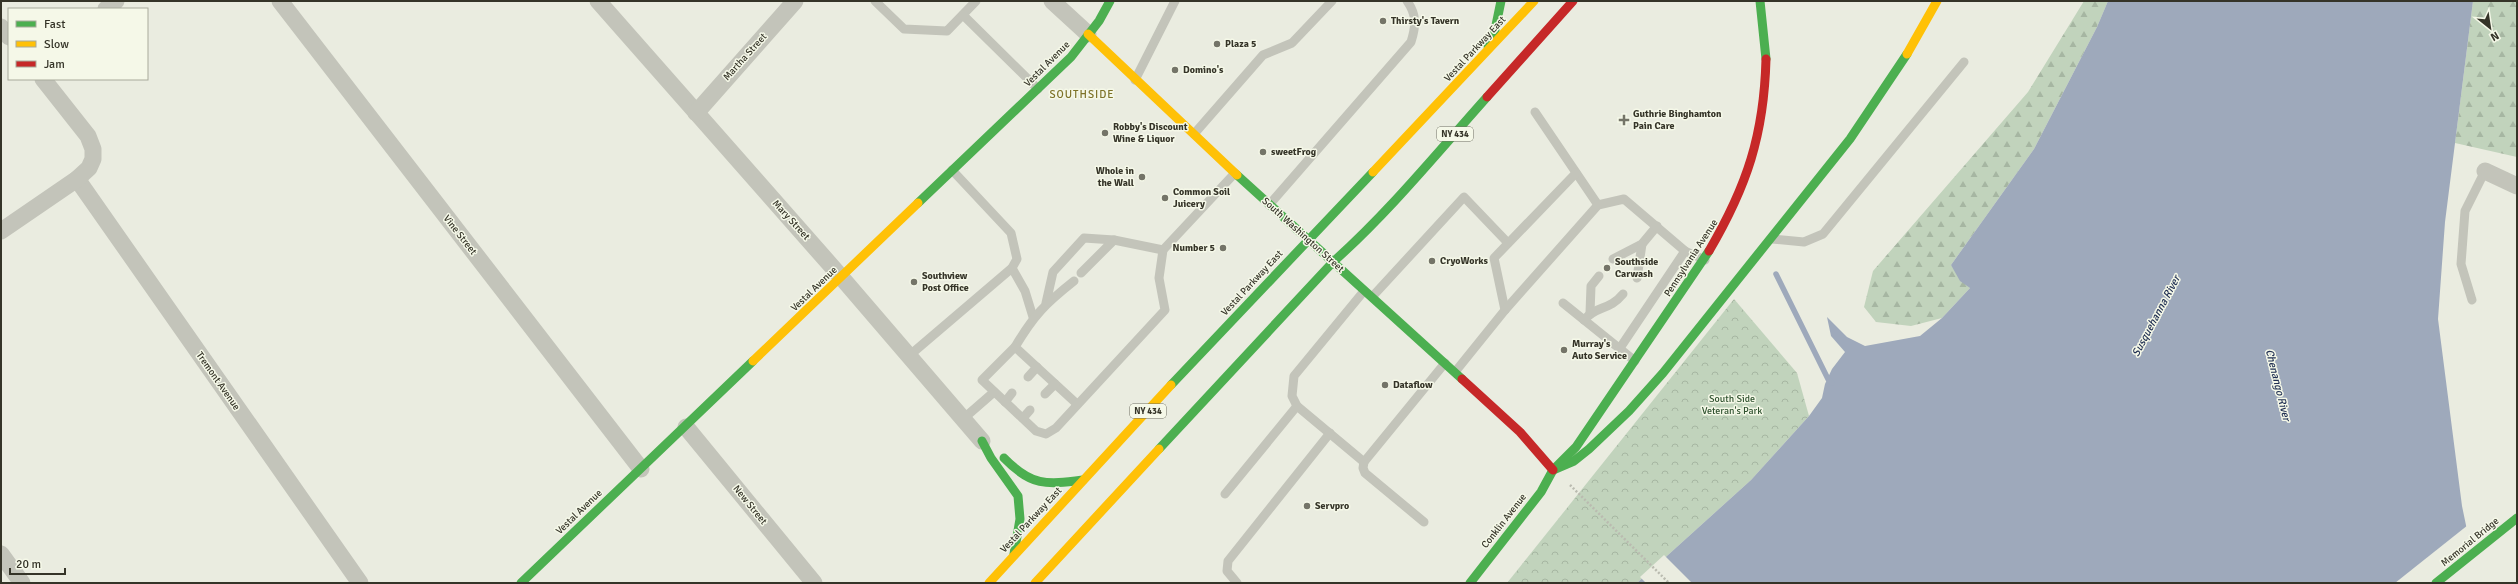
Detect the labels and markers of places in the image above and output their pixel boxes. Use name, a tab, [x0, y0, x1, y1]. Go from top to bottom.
place label: Thirsty's Tavern	[1391, 15, 1460, 27]
marker: Thirsty's Tavern	[1378, 16, 1388, 26]
place label: Plaza 5	[1225, 38, 1256, 50]
marker: Plaza 5	[1212, 39, 1222, 49]
place label: Domino's	[1183, 64, 1224, 76]
marker: Domino's	[1170, 65, 1180, 75]
place label: Guthrie Binghamton Pain Care	[1633, 108, 1722, 132]
marker: Guthrie Binghamton Pain Care	[1618, 114, 1630, 126]
place label: Robby's Discount Wine & Liquor	[1113, 121, 1188, 145]
marker: Robby's Discount Wine & Liquor	[1100, 128, 1110, 138]
place label: sweetFrog	[1271, 146, 1317, 158]
marker: sweetFrog	[1258, 147, 1268, 157]
place label: Whole in the Wall	[1096, 165, 1135, 189]
marker: Whole in the Wall	[1137, 172, 1147, 182]
place label: Common Soil Juicery	[1173, 186, 1230, 210]
marker: Common Soil Juicery	[1160, 193, 1170, 203]
place label: Number 5	[1173, 242, 1215, 254]
marker: Number 5	[1218, 243, 1228, 253]
place label: CryoWorks	[1440, 255, 1489, 267]
marker: CryoWorks	[1427, 256, 1437, 266]
place label: Southside Carwash	[1615, 256, 1658, 280]
marker: Southside Carwash	[1602, 263, 1612, 273]
place label: Southview Post Office	[922, 270, 969, 294]
marker: Southview Post Office	[909, 277, 919, 287]
place label: Murray's Auto Service	[1572, 338, 1627, 362]
marker: Murray's Auto Service	[1559, 345, 1569, 355]
place label: Dataflow	[1393, 379, 1433, 391]
marker: Dataflow	[1380, 380, 1390, 390]
place label: Servpro	[1315, 500, 1349, 512]
marker: Servpro	[1302, 501, 1312, 511]

